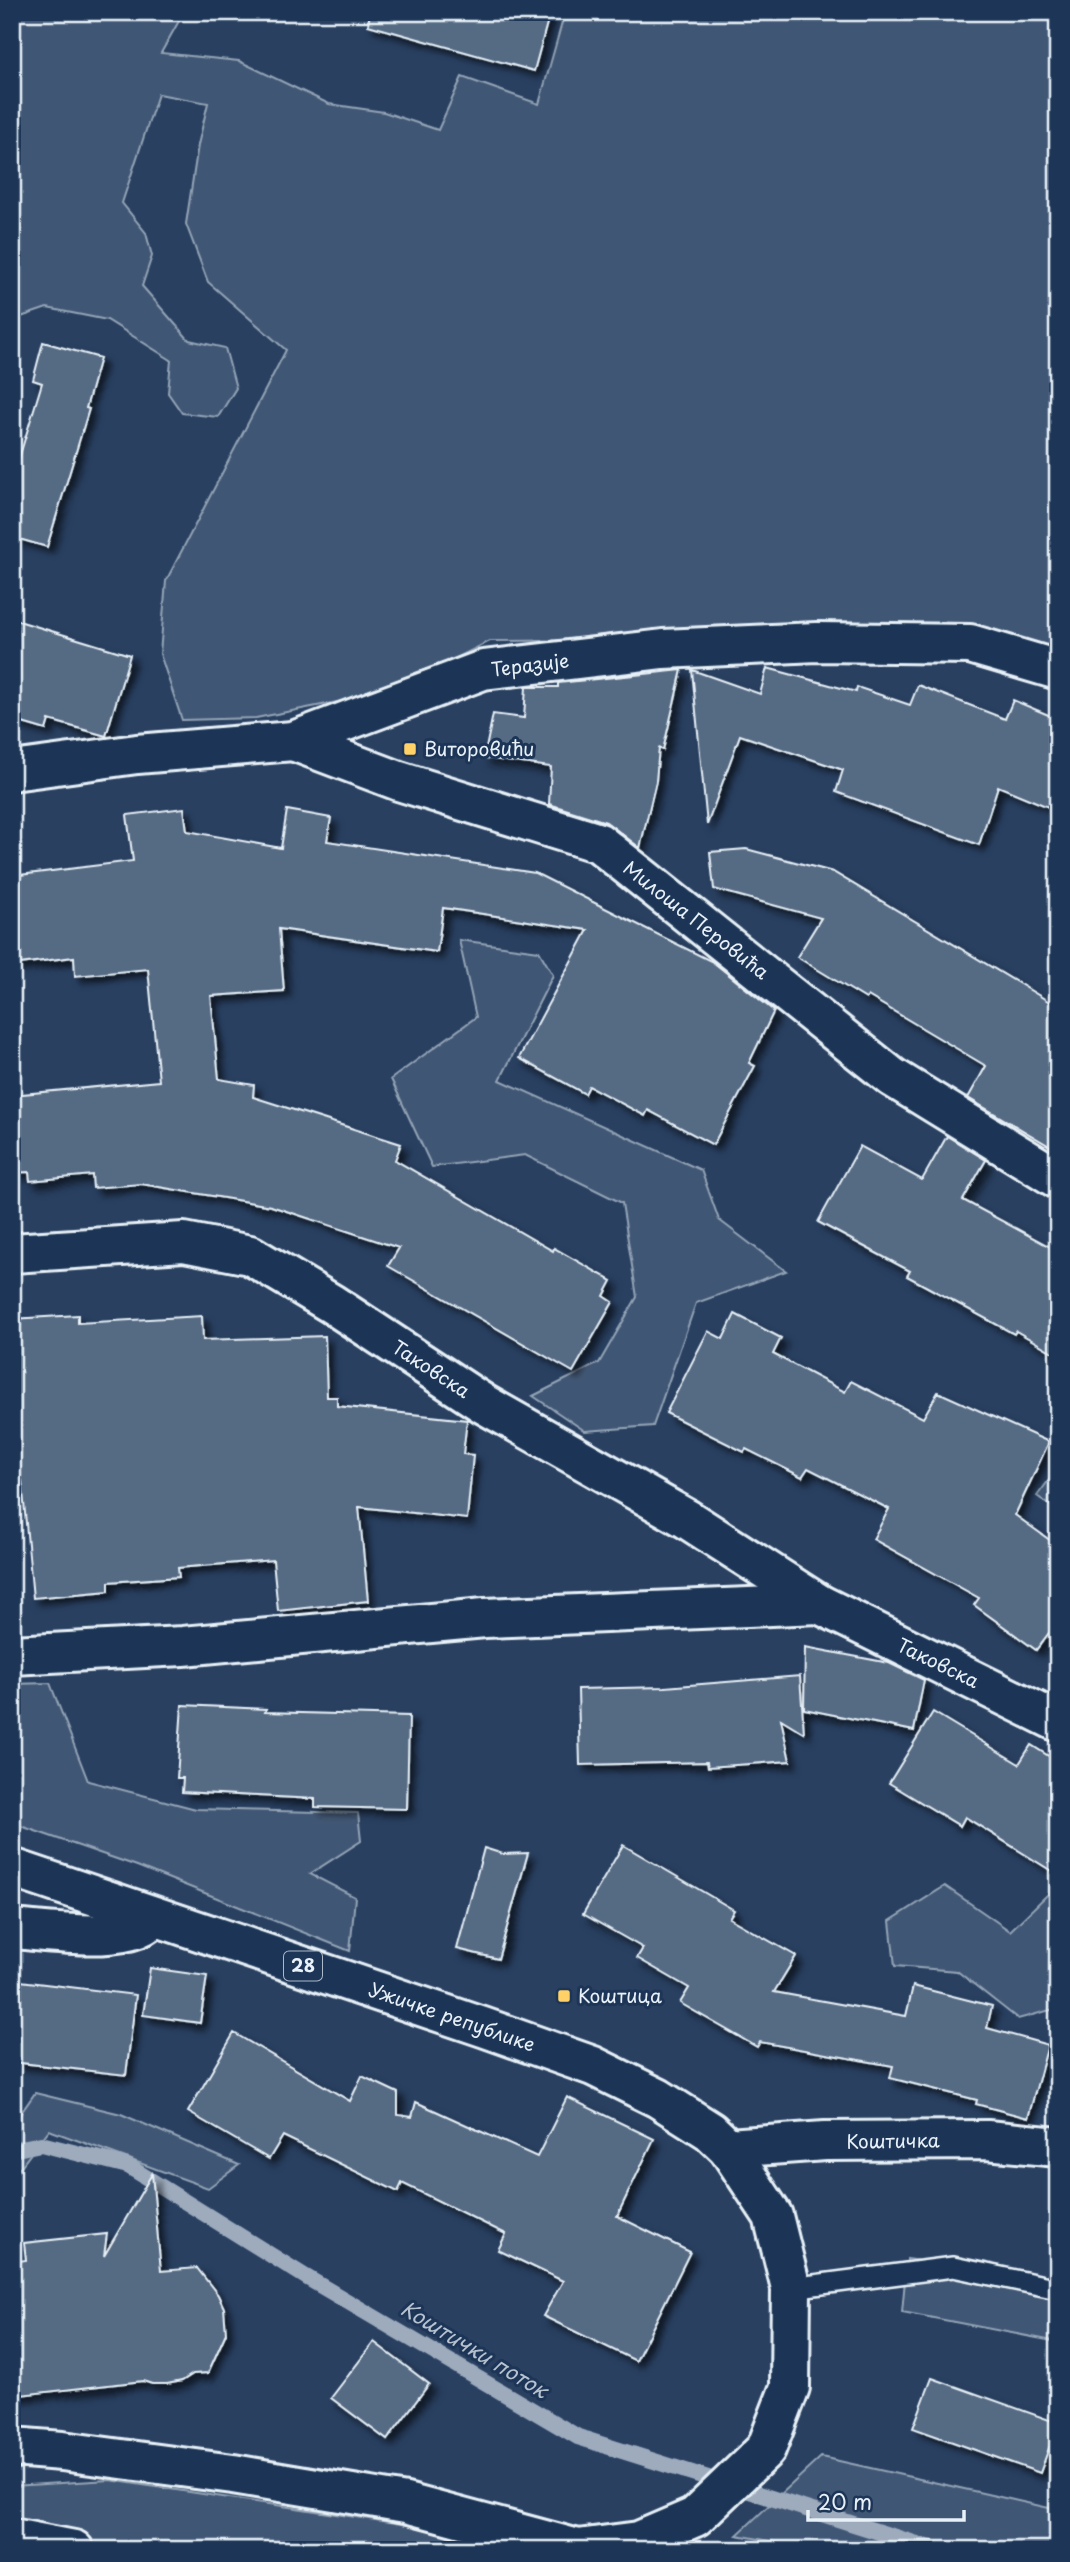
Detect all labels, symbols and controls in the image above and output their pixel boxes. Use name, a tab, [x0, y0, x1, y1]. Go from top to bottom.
street label: Теразије	[489, 645, 571, 683]
place label: Виторовићи	[424, 734, 535, 762]
marker: Виторовићи	[402, 741, 418, 757]
street label: Милоша Перовића	[618, 853, 775, 985]
street label: Таковска	[387, 1332, 476, 1404]
street label: Таковска	[893, 1630, 984, 1694]
road number: 28	[284, 1952, 322, 1980]
street label: Ужичке републике	[366, 1974, 539, 2058]
place label: Коштица	[578, 1981, 662, 2009]
marker: Коштица	[556, 1988, 572, 2004]
street label: Коштичка	[846, 2125, 940, 2155]
water label: Коштички поток	[395, 2292, 556, 2406]
scale bar	[808, 2478, 963, 2522]
text: 20 m	[818, 2485, 872, 2517]

